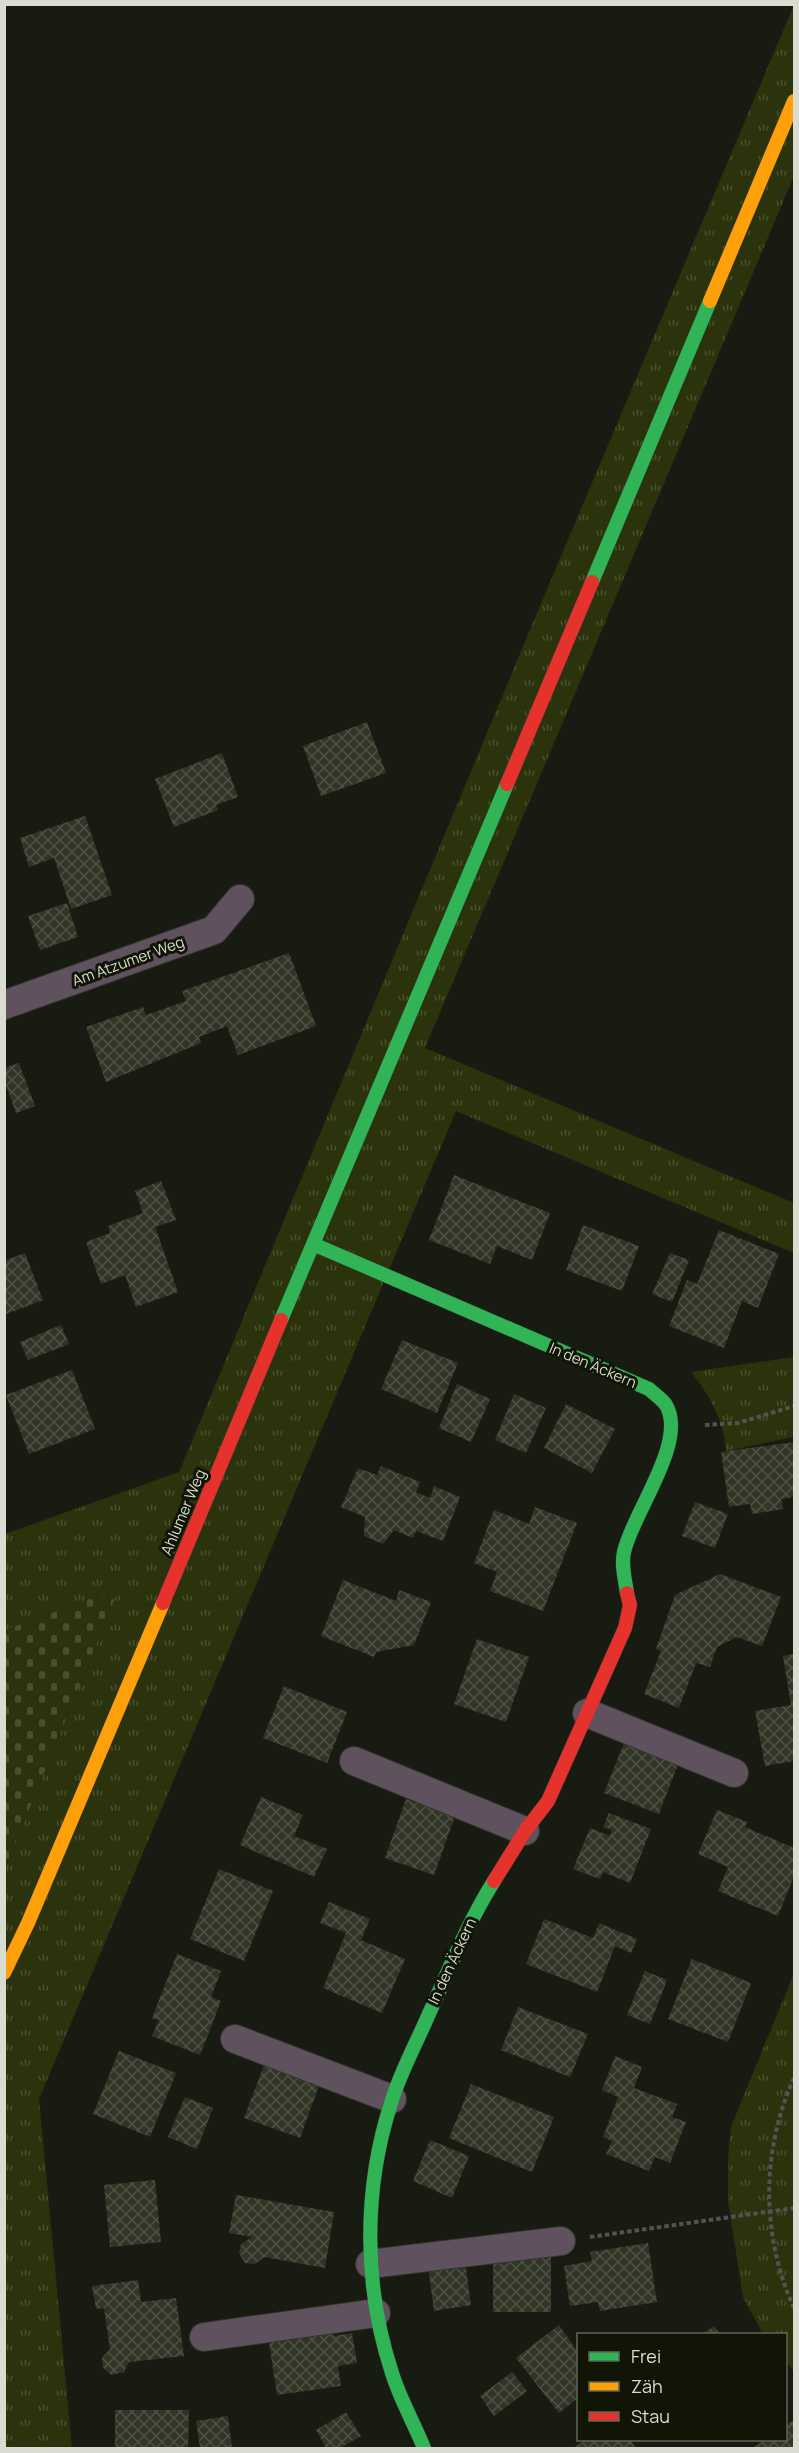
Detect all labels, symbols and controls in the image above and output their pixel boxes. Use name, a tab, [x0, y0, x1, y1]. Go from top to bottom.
street label: Am Atzumer Weg	[69, 931, 187, 991]
street label: In den Äckern	[546, 1337, 640, 1393]
street label: Ahlumer Weg	[155, 1466, 211, 1558]
street label: In den Äckern	[423, 1914, 481, 2008]
legend	[577, 2333, 787, 2441]
text: Frei	[631, 2344, 661, 2368]
text: Zäh	[631, 2374, 663, 2398]
text: Stau	[631, 2404, 670, 2428]

